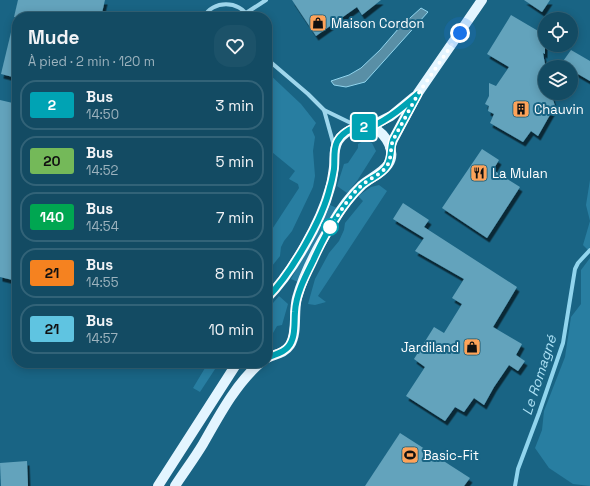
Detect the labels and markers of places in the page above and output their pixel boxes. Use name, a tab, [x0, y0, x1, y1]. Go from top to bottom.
shop icon: Maison Cordon	[308, 13, 328, 33]
place label: Maison Cordon	[331, 15, 425, 32]
building icon: Chauvin	[511, 99, 531, 119]
place label: Chauvin	[534, 101, 584, 118]
restaurant icon: La Mulan	[469, 163, 489, 183]
place label: La Mulan	[492, 165, 548, 182]
unlabelled marker	[321, 218, 339, 236]
shop icon: Jardiland	[462, 337, 482, 357]
place label: Jardiland	[401, 339, 459, 356]
sports icon: Basic-Fit	[400, 445, 420, 465]
place label: Basic-Fit	[423, 447, 479, 464]

